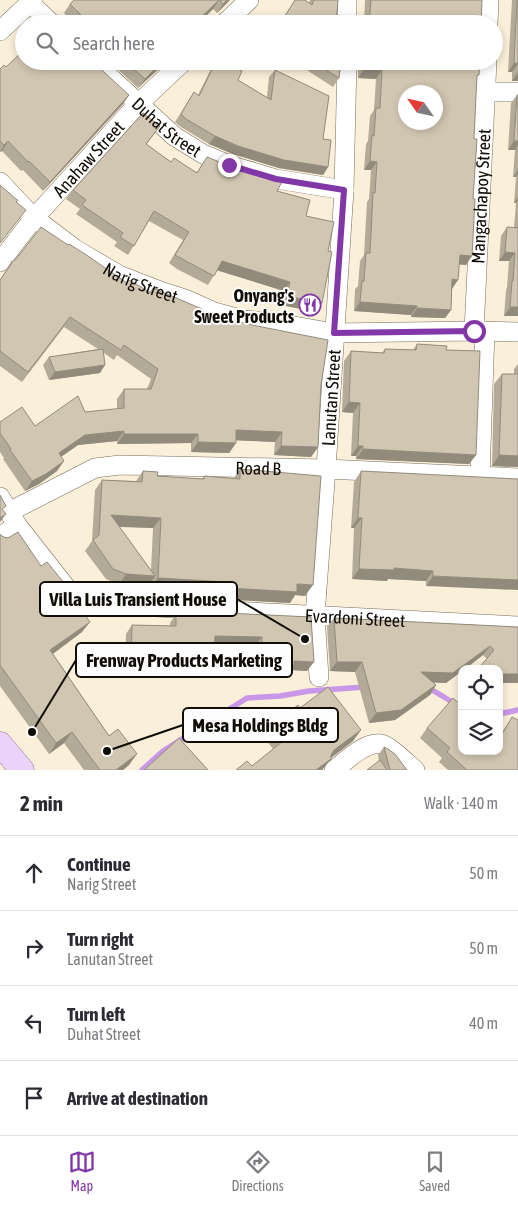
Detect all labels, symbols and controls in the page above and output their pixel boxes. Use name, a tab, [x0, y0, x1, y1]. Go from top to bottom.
search box	[15, 15, 503, 70]
icon: search	[33, 29, 61, 57]
text: Search here	[73, 32, 155, 54]
north arrow	[398, 85, 443, 130]
street label: Duhat Street	[128, 93, 205, 161]
street label: Anahaw Street	[48, 116, 128, 201]
street label: Mangachapoy Street	[467, 128, 494, 264]
route end	[218, 154, 241, 177]
street label: Narig Street	[100, 258, 180, 307]
place label: Onyang's Sweet Products	[194, 285, 295, 327]
restaurant icon: Onyang's Sweet Products	[298, 293, 322, 317]
route start	[463, 320, 486, 343]
street label: Lanutan Street	[317, 349, 344, 447]
street label: Road B	[235, 457, 282, 479]
callout: Villa Luis Transient House	[40, 582, 237, 616]
text: Villa Luis Transient House	[48, 588, 227, 610]
street label: Evardoni Street	[304, 604, 406, 631]
callout: Frenway Products Marketing	[76, 643, 292, 677]
text: Frenway Products Marketing	[86, 649, 283, 671]
map controls	[458, 665, 503, 755]
button: locate	[458, 665, 503, 710]
callout: Mesa Holdings Bldg	[183, 708, 338, 742]
button: layers	[458, 710, 503, 755]
text: Mesa Holdings Bldg	[192, 714, 329, 736]
text: 2 min	[20, 791, 63, 815]
text: Walk · 140 m	[424, 794, 498, 812]
text: Continue	[67, 853, 131, 875]
icon: ahead	[20, 859, 48, 887]
text: 50 m	[469, 864, 498, 882]
text: Narig Street	[67, 875, 136, 893]
text: Turn right	[67, 928, 134, 950]
icon: right	[20, 934, 48, 962]
text: 50 m	[469, 939, 498, 957]
text: Lanutan Street	[67, 950, 153, 968]
text: Turn left	[67, 1003, 125, 1025]
icon: left	[20, 1009, 48, 1037]
text: 40 m	[469, 1014, 498, 1032]
text: Duhat Street	[67, 1025, 141, 1043]
icon: arrive	[20, 1084, 48, 1112]
text: Arrive at destination	[67, 1087, 208, 1109]
tab: Map	[68, 1148, 96, 1194]
tab: Directions	[231, 1148, 284, 1194]
tab: Saved	[419, 1148, 450, 1194]

